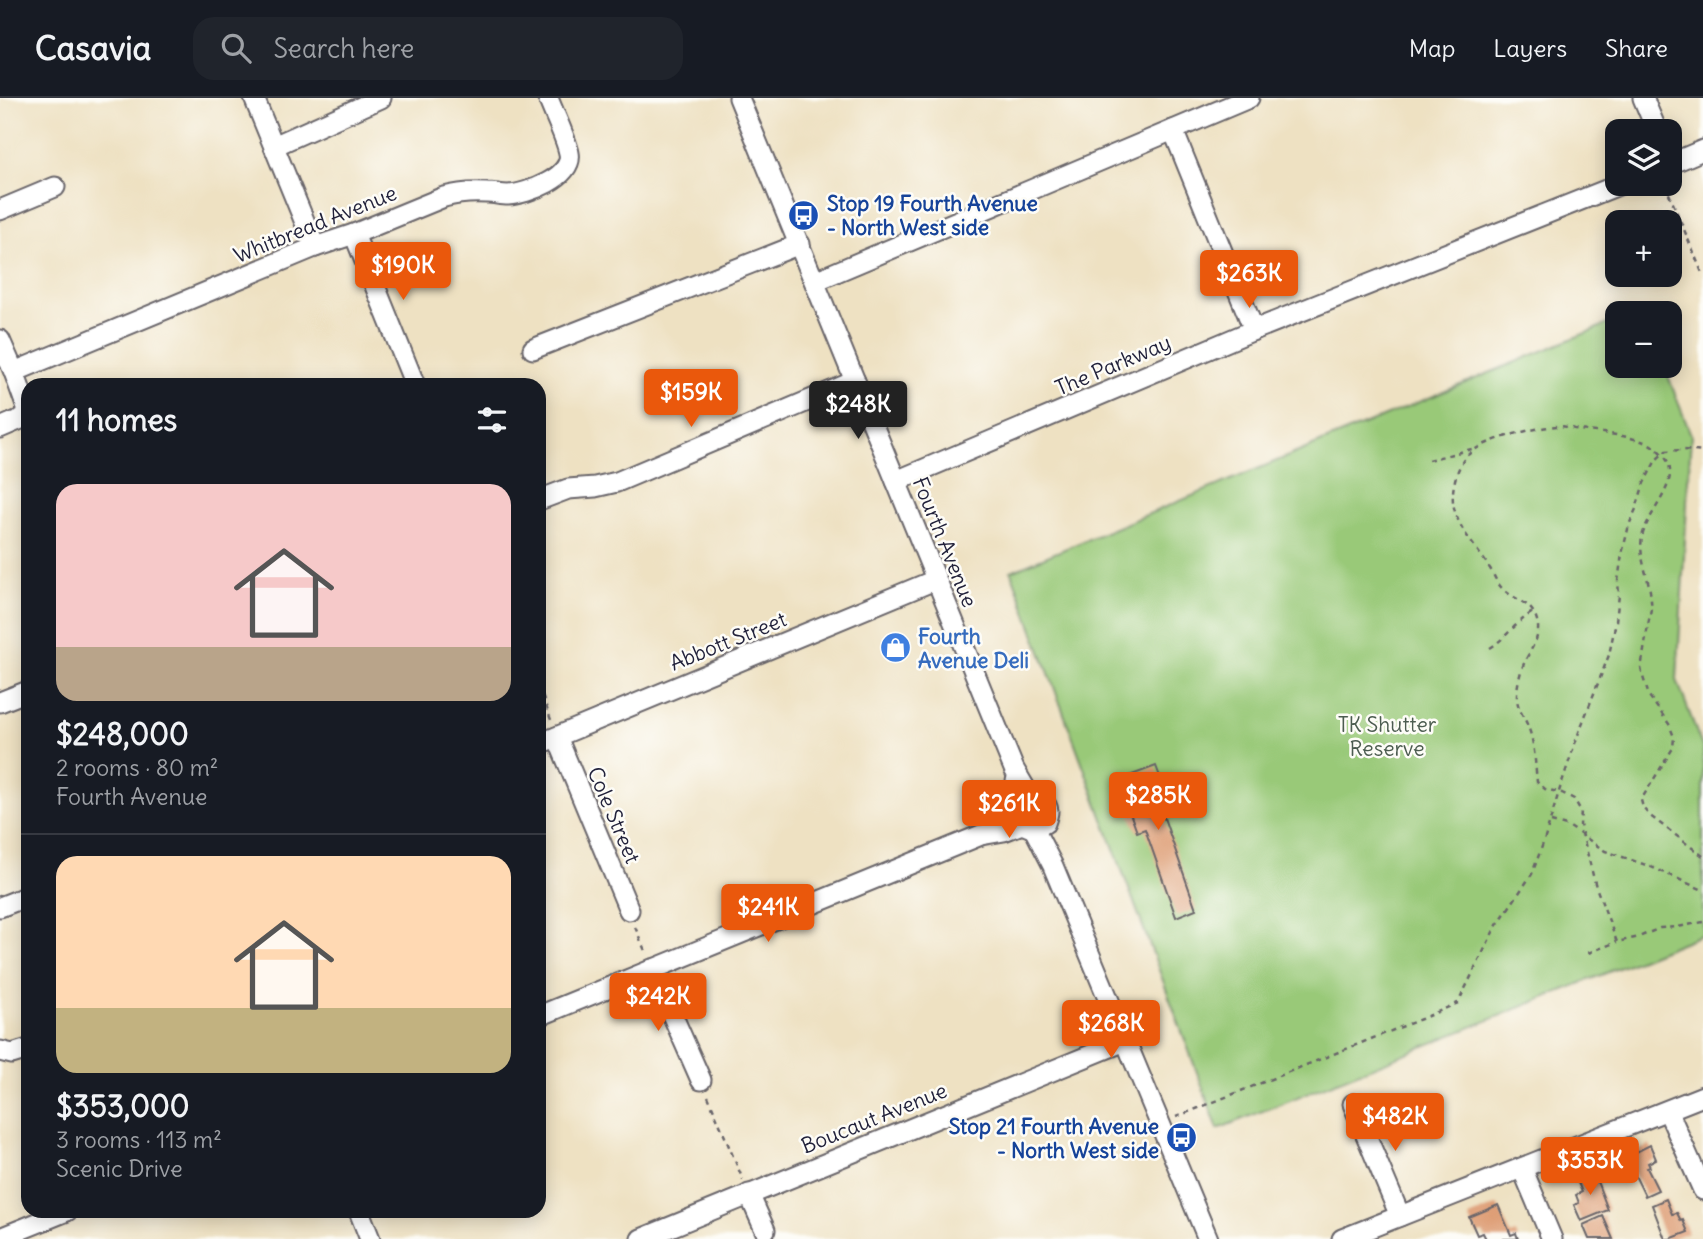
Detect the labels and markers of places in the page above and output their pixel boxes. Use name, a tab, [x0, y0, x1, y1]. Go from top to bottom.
place label: Stop 19 Fourth Avenue - North West side	[827, 190, 1038, 241]
bus stop icon: Stop 19 Fourth Avenue - North West side	[787, 198, 821, 232]
pin: $190K	[354, 242, 452, 302]
pin: $263K	[1200, 250, 1298, 310]
pin: $159K	[642, 370, 740, 429]
pin: $248K	[809, 382, 907, 441]
place label: Fourth Avenue Deli	[918, 623, 1029, 674]
shop icon: Fourth Avenue Deli	[878, 631, 912, 665]
pin: $285K	[1109, 772, 1207, 832]
pin: $261K	[960, 780, 1058, 840]
pin: $241K	[719, 884, 817, 944]
pin: $242K	[609, 974, 707, 1033]
pin: $268K	[1062, 1000, 1160, 1060]
pin: $482K	[1346, 1094, 1444, 1153]
place label: Stop 21 Fourth Avenue - North West side	[949, 1113, 1159, 1164]
bus stop icon: Stop 21 Fourth Avenue - North West side	[1165, 1121, 1199, 1155]
pin: $353K	[1541, 1138, 1639, 1197]

